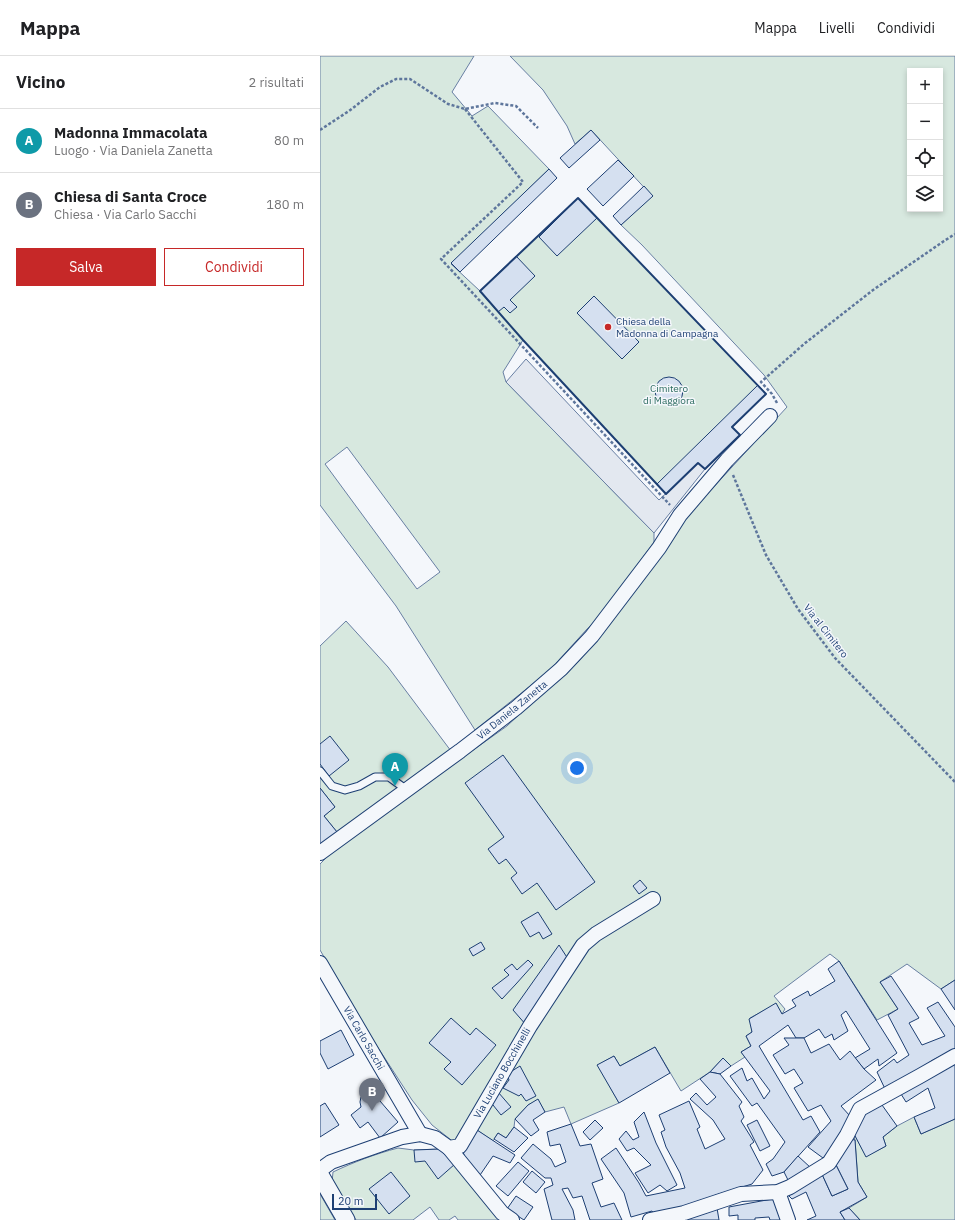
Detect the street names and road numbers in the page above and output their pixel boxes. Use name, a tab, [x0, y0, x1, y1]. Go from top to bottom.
street label: Via al Cimitero	[801, 601, 851, 661]
street label: Via Daniela Zanetta	[474, 677, 550, 742]
street label: Via Carlo Sacchi	[340, 1004, 388, 1072]
street label: Via Luciano Bocchinelli	[471, 1025, 533, 1121]

